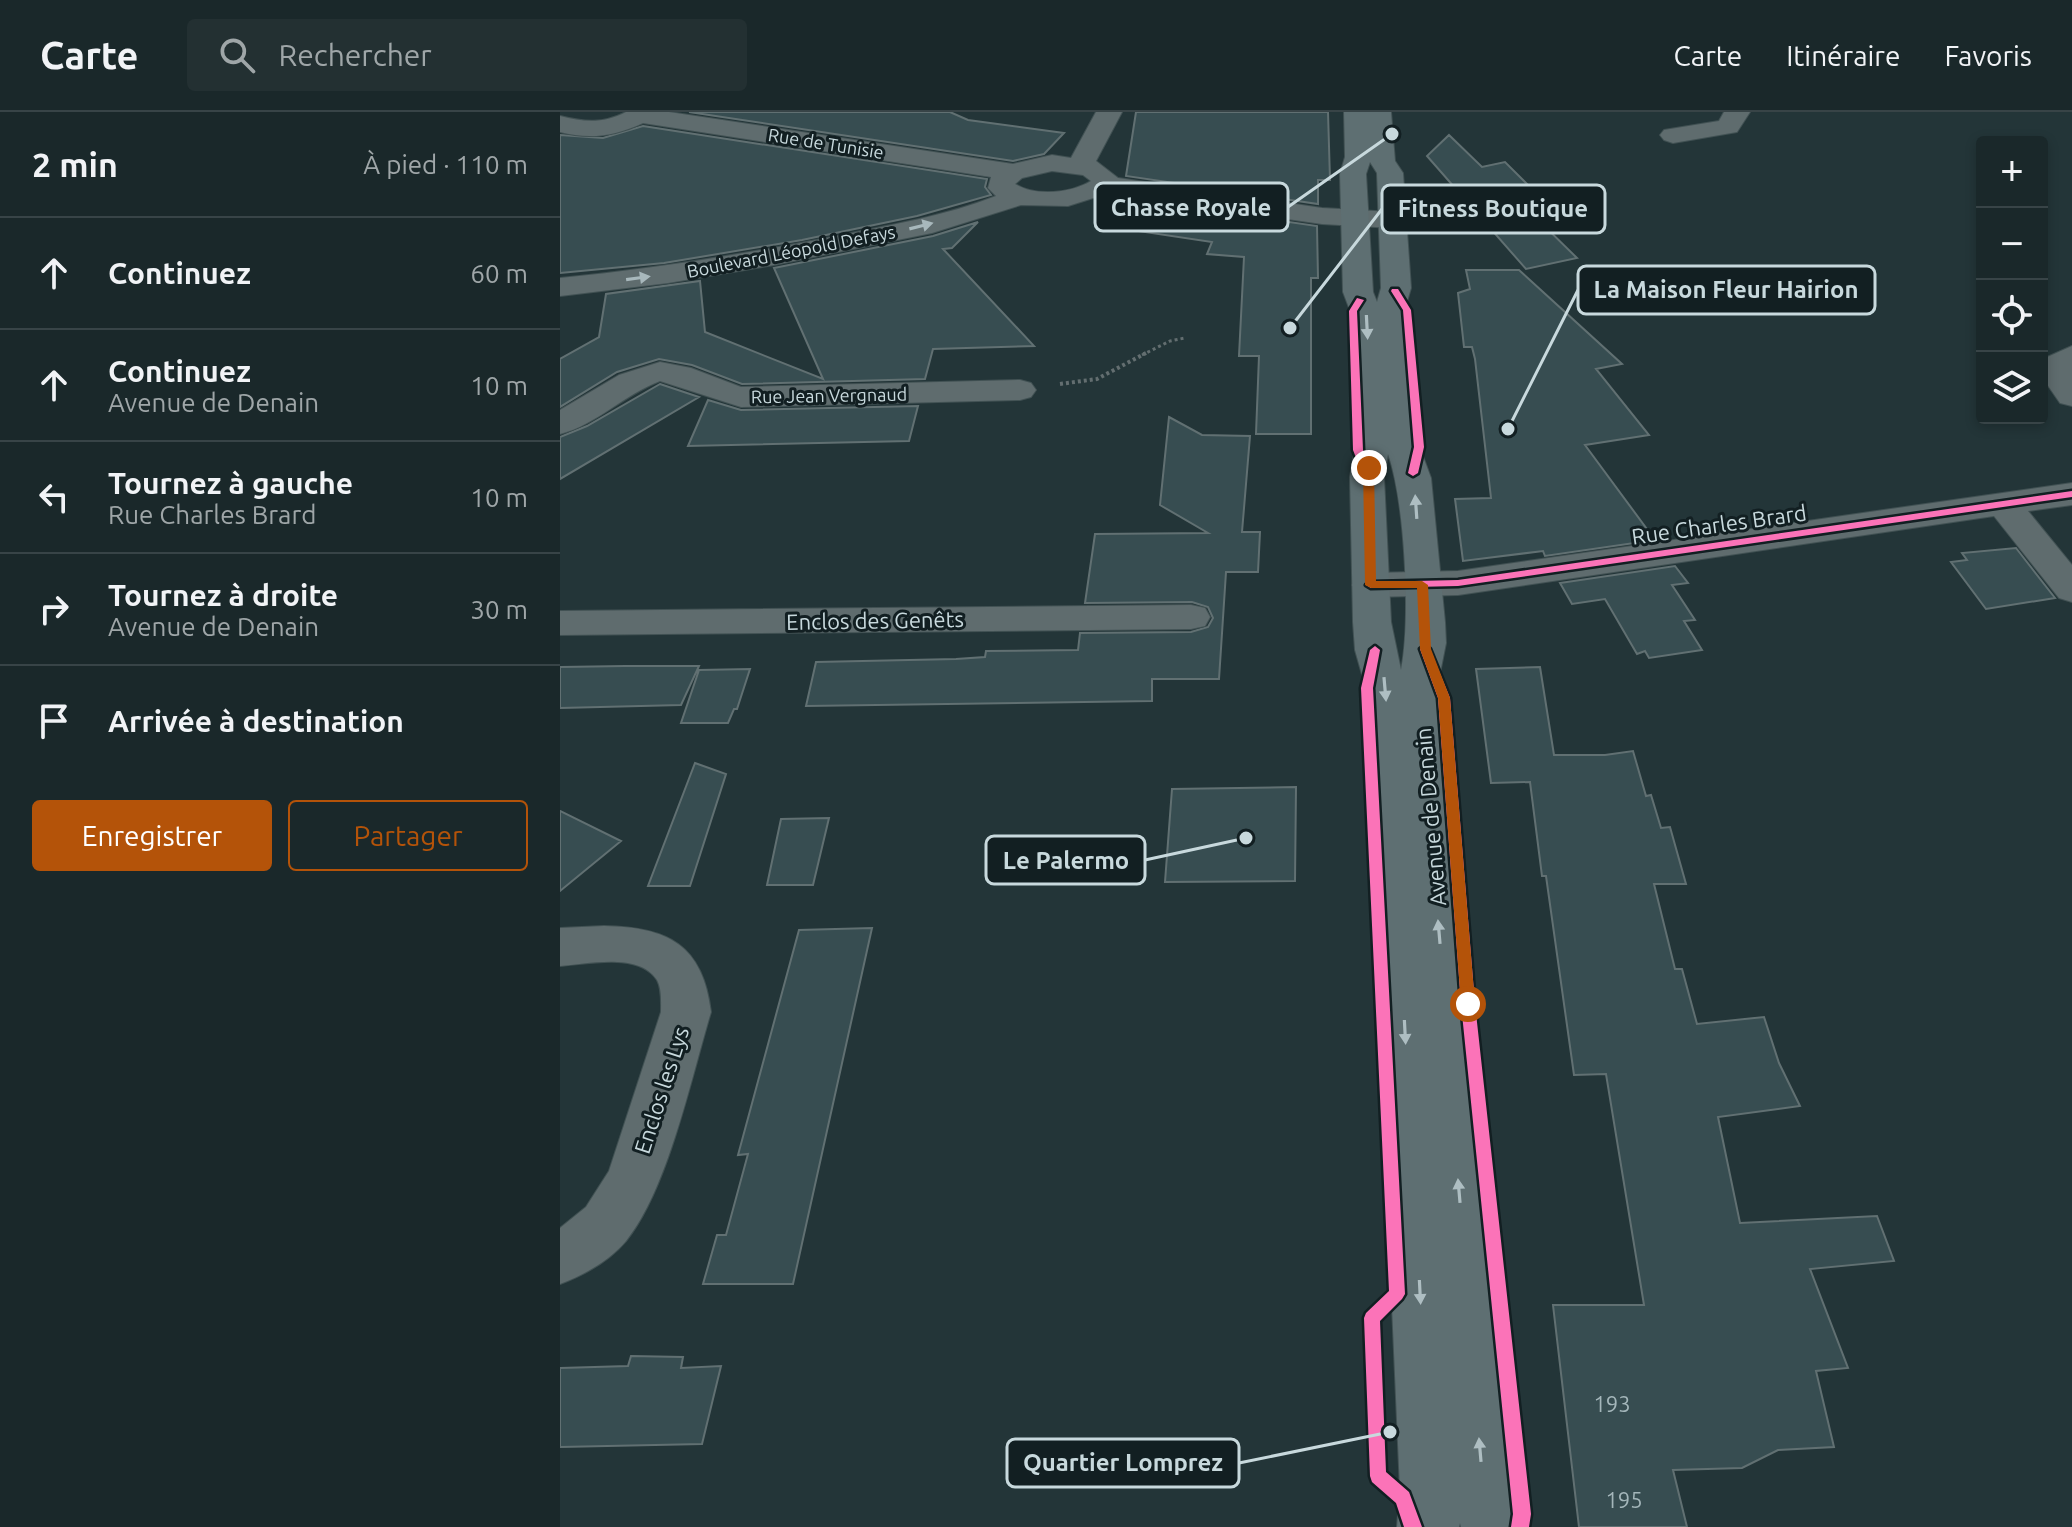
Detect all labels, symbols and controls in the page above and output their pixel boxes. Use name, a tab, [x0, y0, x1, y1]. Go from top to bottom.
search box	[187, 19, 747, 91]
icon: search	[215, 33, 259, 77]
text: Carte	[40, 34, 139, 76]
text: Rechercher	[279, 38, 432, 72]
text: Carte	[1674, 40, 1742, 71]
text: Itinéraire	[1786, 40, 1900, 71]
text: Favoris	[1944, 40, 2032, 71]
street label: Rue de Tunisie	[767, 124, 885, 162]
map controls	[1976, 136, 2048, 424]
button: +	[1976, 136, 2048, 208]
text: 2 min	[32, 145, 118, 183]
text: À pied · 110 m	[363, 150, 528, 179]
callout: Chasse Royale	[1095, 183, 1288, 231]
callout: Fitness Boutique	[1382, 185, 1605, 233]
text: Chasse Royale	[1111, 194, 1271, 221]
text: Fitness Boutique	[1398, 195, 1588, 222]
button: −	[1976, 208, 2048, 280]
one-way arrow	[908, 219, 933, 232]
street label: Boulevard Léopold Defays	[685, 221, 897, 281]
icon: ahead	[32, 251, 76, 295]
text: Continuez	[108, 256, 251, 290]
text: 60 m	[470, 259, 528, 288]
callout: La Maison Fleur Hairion	[1578, 266, 1875, 314]
one-way arrow	[625, 271, 650, 284]
text: La Maison Fleur Hairion	[1593, 276, 1859, 303]
button: locate	[1976, 280, 2048, 352]
one-way arrow	[1361, 315, 1374, 340]
button: layers	[1976, 352, 2048, 424]
text: Continuez	[108, 354, 251, 388]
icon: ahead	[32, 363, 76, 407]
text: 10 m	[470, 371, 528, 400]
street label: Rue Jean Vergnaud	[751, 384, 907, 406]
text: Avenue de Denain	[108, 388, 319, 417]
route end	[1351, 450, 1387, 486]
text: Tournez à gauche	[108, 466, 353, 500]
icon: left	[32, 475, 76, 519]
text: 10 m	[470, 483, 528, 512]
one-way arrow	[1409, 494, 1422, 519]
street label: Rue Charles Brard	[1630, 499, 1808, 549]
text: Rue Charles Brard	[108, 500, 317, 529]
text: Tournez à droite	[108, 578, 338, 612]
icon: right	[32, 587, 76, 631]
text: 30 m	[470, 595, 528, 624]
street label: Enclos des Genêts	[786, 606, 964, 634]
text: Avenue de Denain	[108, 612, 319, 641]
one-way arrow	[1379, 677, 1392, 702]
icon: arrive	[32, 699, 76, 743]
text: Arrivée à destination	[108, 704, 404, 738]
street label: Avenue de Denain	[1410, 727, 1450, 907]
button: Enregistrer	[32, 800, 272, 871]
button: Partager	[288, 800, 528, 871]
callout: Le Palermo	[986, 836, 1145, 884]
text: Le Palermo	[1003, 847, 1129, 874]
one-way arrow	[1432, 919, 1445, 944]
route start	[1450, 986, 1486, 1022]
one-way arrow	[1399, 1020, 1412, 1045]
street label: Enclos les Lys	[629, 1023, 693, 1157]
one-way arrow	[1453, 1178, 1466, 1203]
one-way arrow	[1414, 1280, 1427, 1305]
house number: 193	[1593, 1391, 1631, 1416]
one-way arrow	[1473, 1437, 1486, 1462]
callout: Quartier Lomprez	[1007, 1439, 1239, 1487]
text: Quartier Lomprez	[1023, 1449, 1223, 1476]
house number: 195	[1605, 1487, 1643, 1512]

